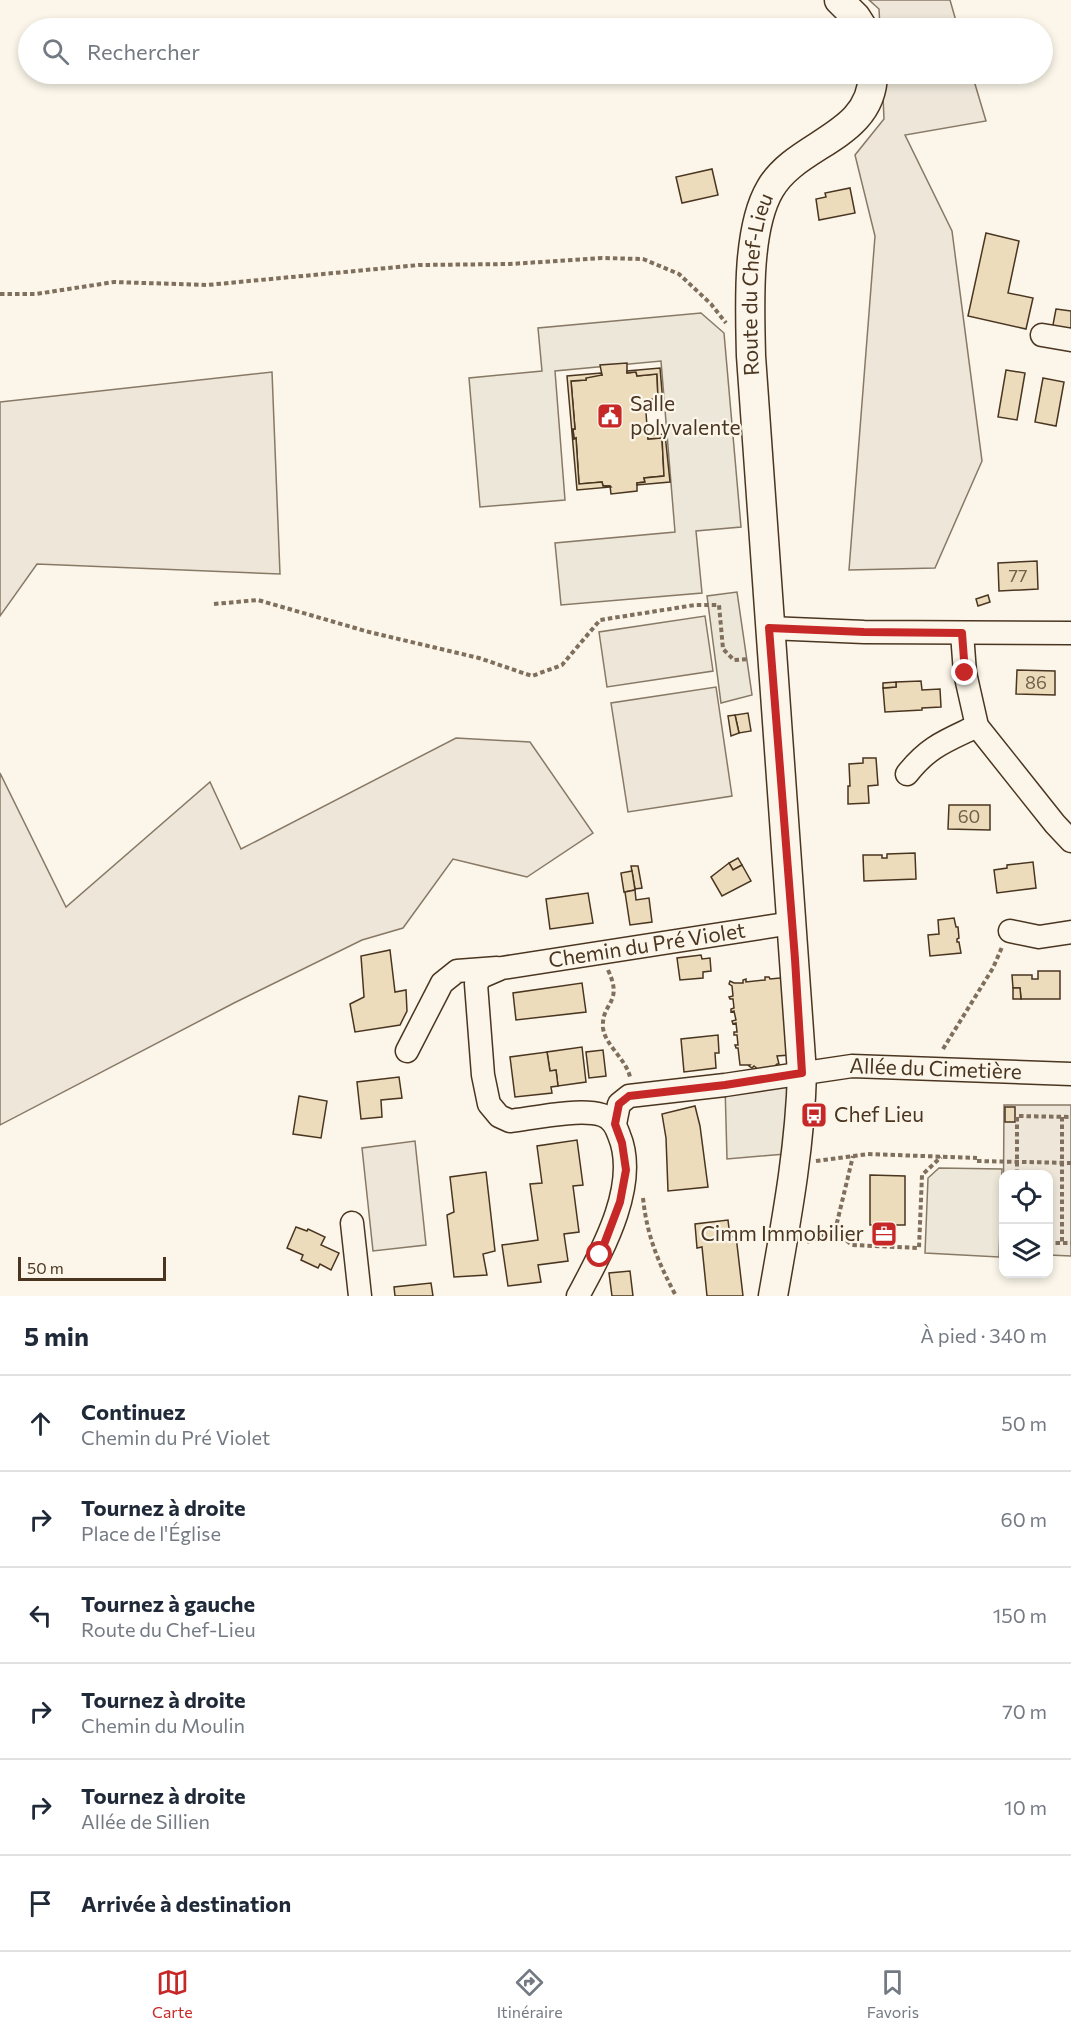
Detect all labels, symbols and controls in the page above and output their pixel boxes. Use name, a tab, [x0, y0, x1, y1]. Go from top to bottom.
search box	[18, 18, 1053, 84]
icon: search	[39, 35, 72, 68]
text: Rechercher	[87, 38, 200, 65]
street label: Route du Chef-Lieu	[736, 189, 777, 377]
place label: Salle polyvalente	[630, 390, 741, 439]
public building icon: Salle polyvalente	[595, 401, 625, 431]
house number: 77	[1008, 564, 1028, 586]
route end	[951, 659, 977, 685]
house number: 86	[1025, 671, 1047, 693]
house number: 60	[958, 805, 980, 827]
street label: Chemin du Pré Violet	[546, 916, 747, 972]
street label: Allée du Cimetière	[849, 1052, 1022, 1083]
bus stop icon: Chef Lieu	[799, 1100, 829, 1130]
place label: Chef Lieu	[834, 1101, 924, 1126]
map controls	[999, 1170, 1053, 1278]
button: locate	[999, 1170, 1053, 1224]
office icon: Cimm Immobilier	[869, 1219, 899, 1249]
place label: Cimm Immobilier	[700, 1220, 864, 1245]
button: layers	[999, 1224, 1053, 1278]
route start	[586, 1241, 612, 1267]
scale bar	[18, 1254, 166, 1282]
text: 50 m	[27, 1258, 64, 1277]
text: 5 min	[24, 1320, 89, 1351]
text: À pied · 340 m	[920, 1323, 1047, 1347]
text: Continuez	[81, 1398, 186, 1425]
icon: ahead	[24, 1407, 57, 1440]
text: 50 m	[1001, 1411, 1047, 1435]
text: Chemin du Pré Violet	[81, 1425, 270, 1449]
text: Tournez à droite	[81, 1494, 246, 1521]
icon: right	[24, 1503, 57, 1536]
text: 60 m	[1001, 1507, 1047, 1531]
text: Place de l'Église	[81, 1521, 221, 1545]
text: Tournez à gauche	[81, 1590, 255, 1617]
icon: left	[24, 1599, 57, 1632]
text: 150 m	[993, 1603, 1047, 1627]
text: Route du Chef-Lieu	[81, 1617, 256, 1641]
text: Tournez à droite	[81, 1686, 246, 1713]
icon: right	[24, 1695, 57, 1728]
text: 70 m	[1002, 1699, 1047, 1723]
text: Chemin du Moulin	[81, 1713, 245, 1737]
text: Tournez à droite	[81, 1782, 246, 1809]
icon: right	[24, 1791, 57, 1824]
text: 10 m	[1004, 1795, 1047, 1819]
text: Allée de Sillien	[81, 1809, 210, 1833]
icon: arrive	[24, 1887, 57, 1920]
text: Arrivée à destination	[81, 1890, 291, 1917]
tab: Carte	[152, 1966, 193, 2021]
tab: Itinéraire	[497, 1966, 563, 2021]
tab: Favoris	[867, 1966, 919, 2021]

